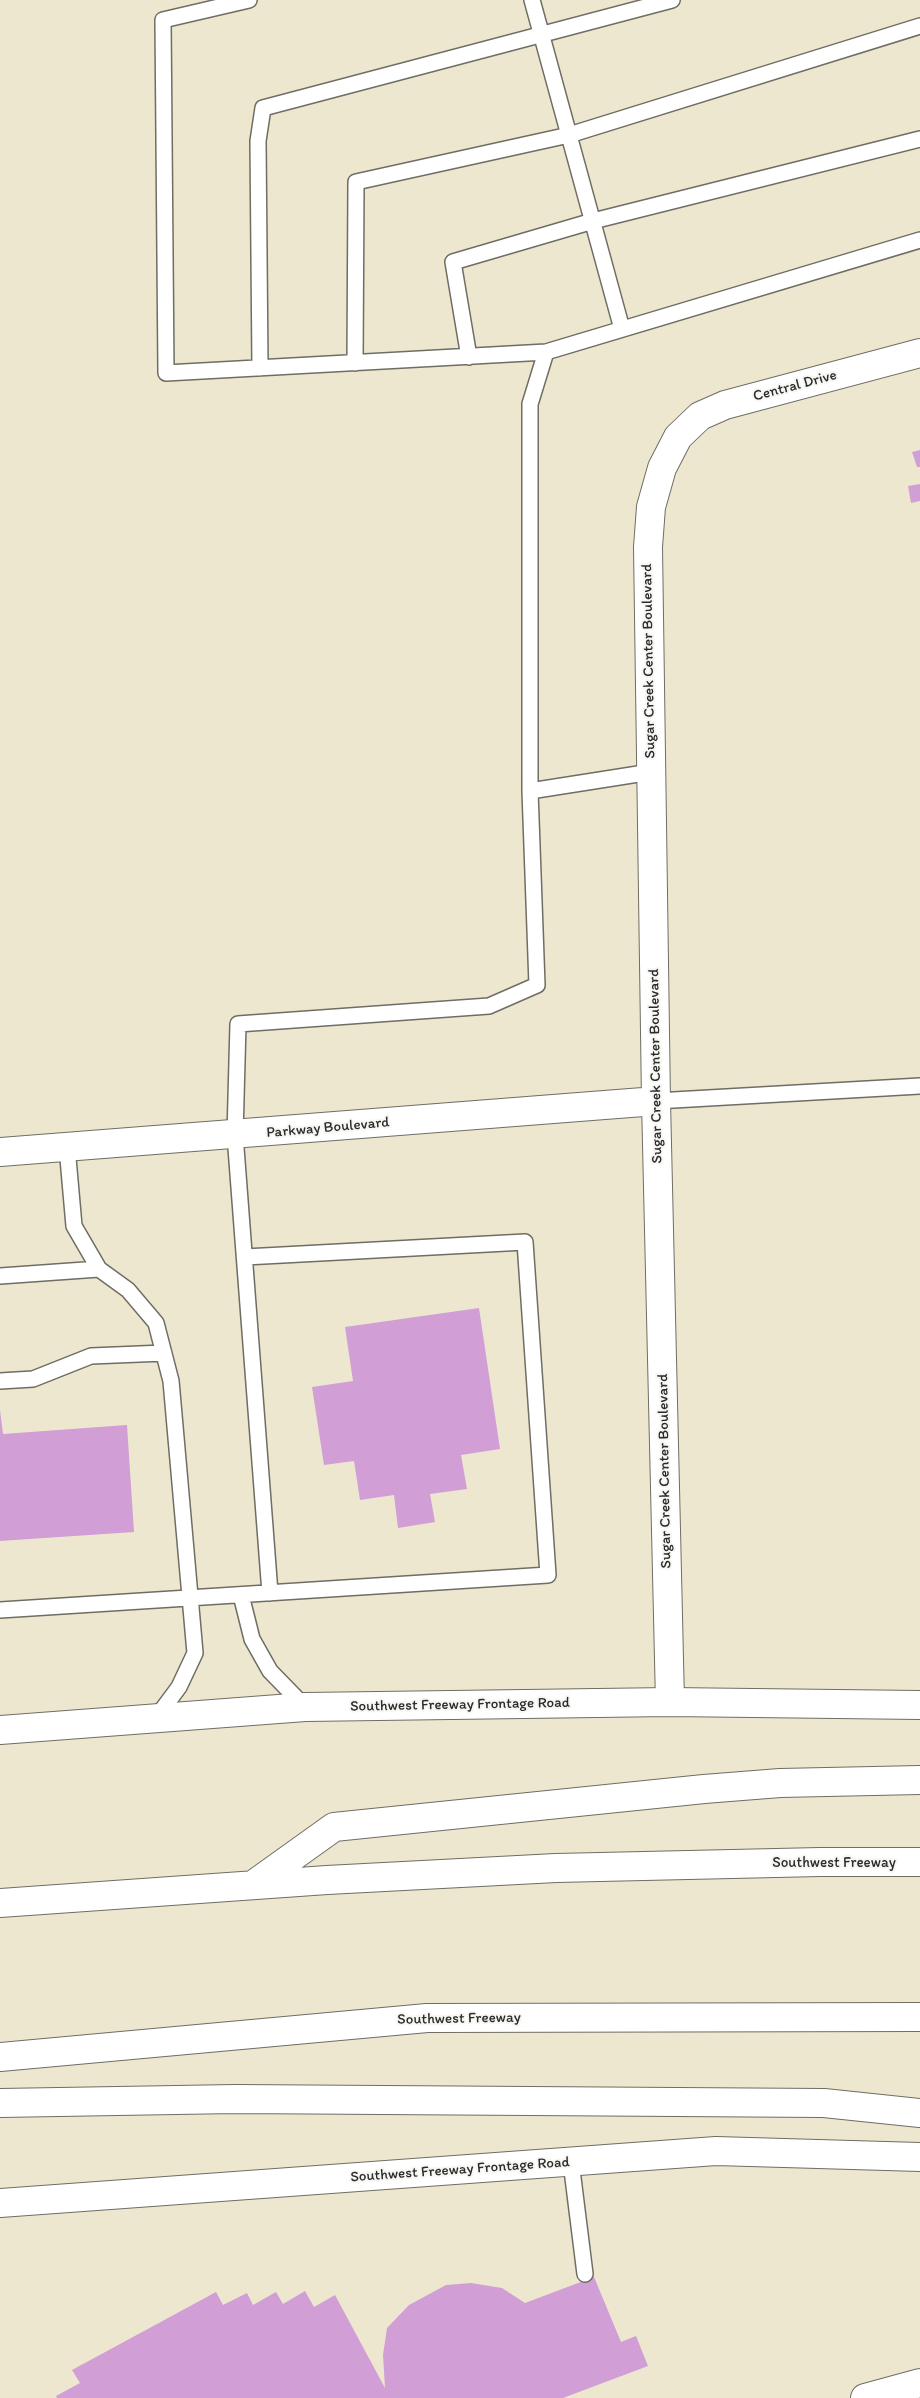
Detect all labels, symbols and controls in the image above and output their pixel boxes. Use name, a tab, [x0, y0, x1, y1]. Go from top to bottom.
street label: Central Drive	[751, 366, 839, 406]
street label: Sugar Creek Center Boulevard	[638, 563, 660, 759]
street label: Sugar Creek Center Boulevard	[645, 968, 667, 1164]
street label: Parkway Boulevard	[266, 1114, 390, 1142]
street label: Sugar Creek Center Boulevard	[654, 1373, 676, 1569]
street label: Southwest Freeway Frontage Road	[350, 1694, 570, 1716]
street label: Southwest Freeway	[772, 1854, 896, 1872]
street label: Southwest Freeway	[397, 2009, 521, 2029]
street label: Southwest Freeway Frontage Road	[350, 2153, 570, 2187]

